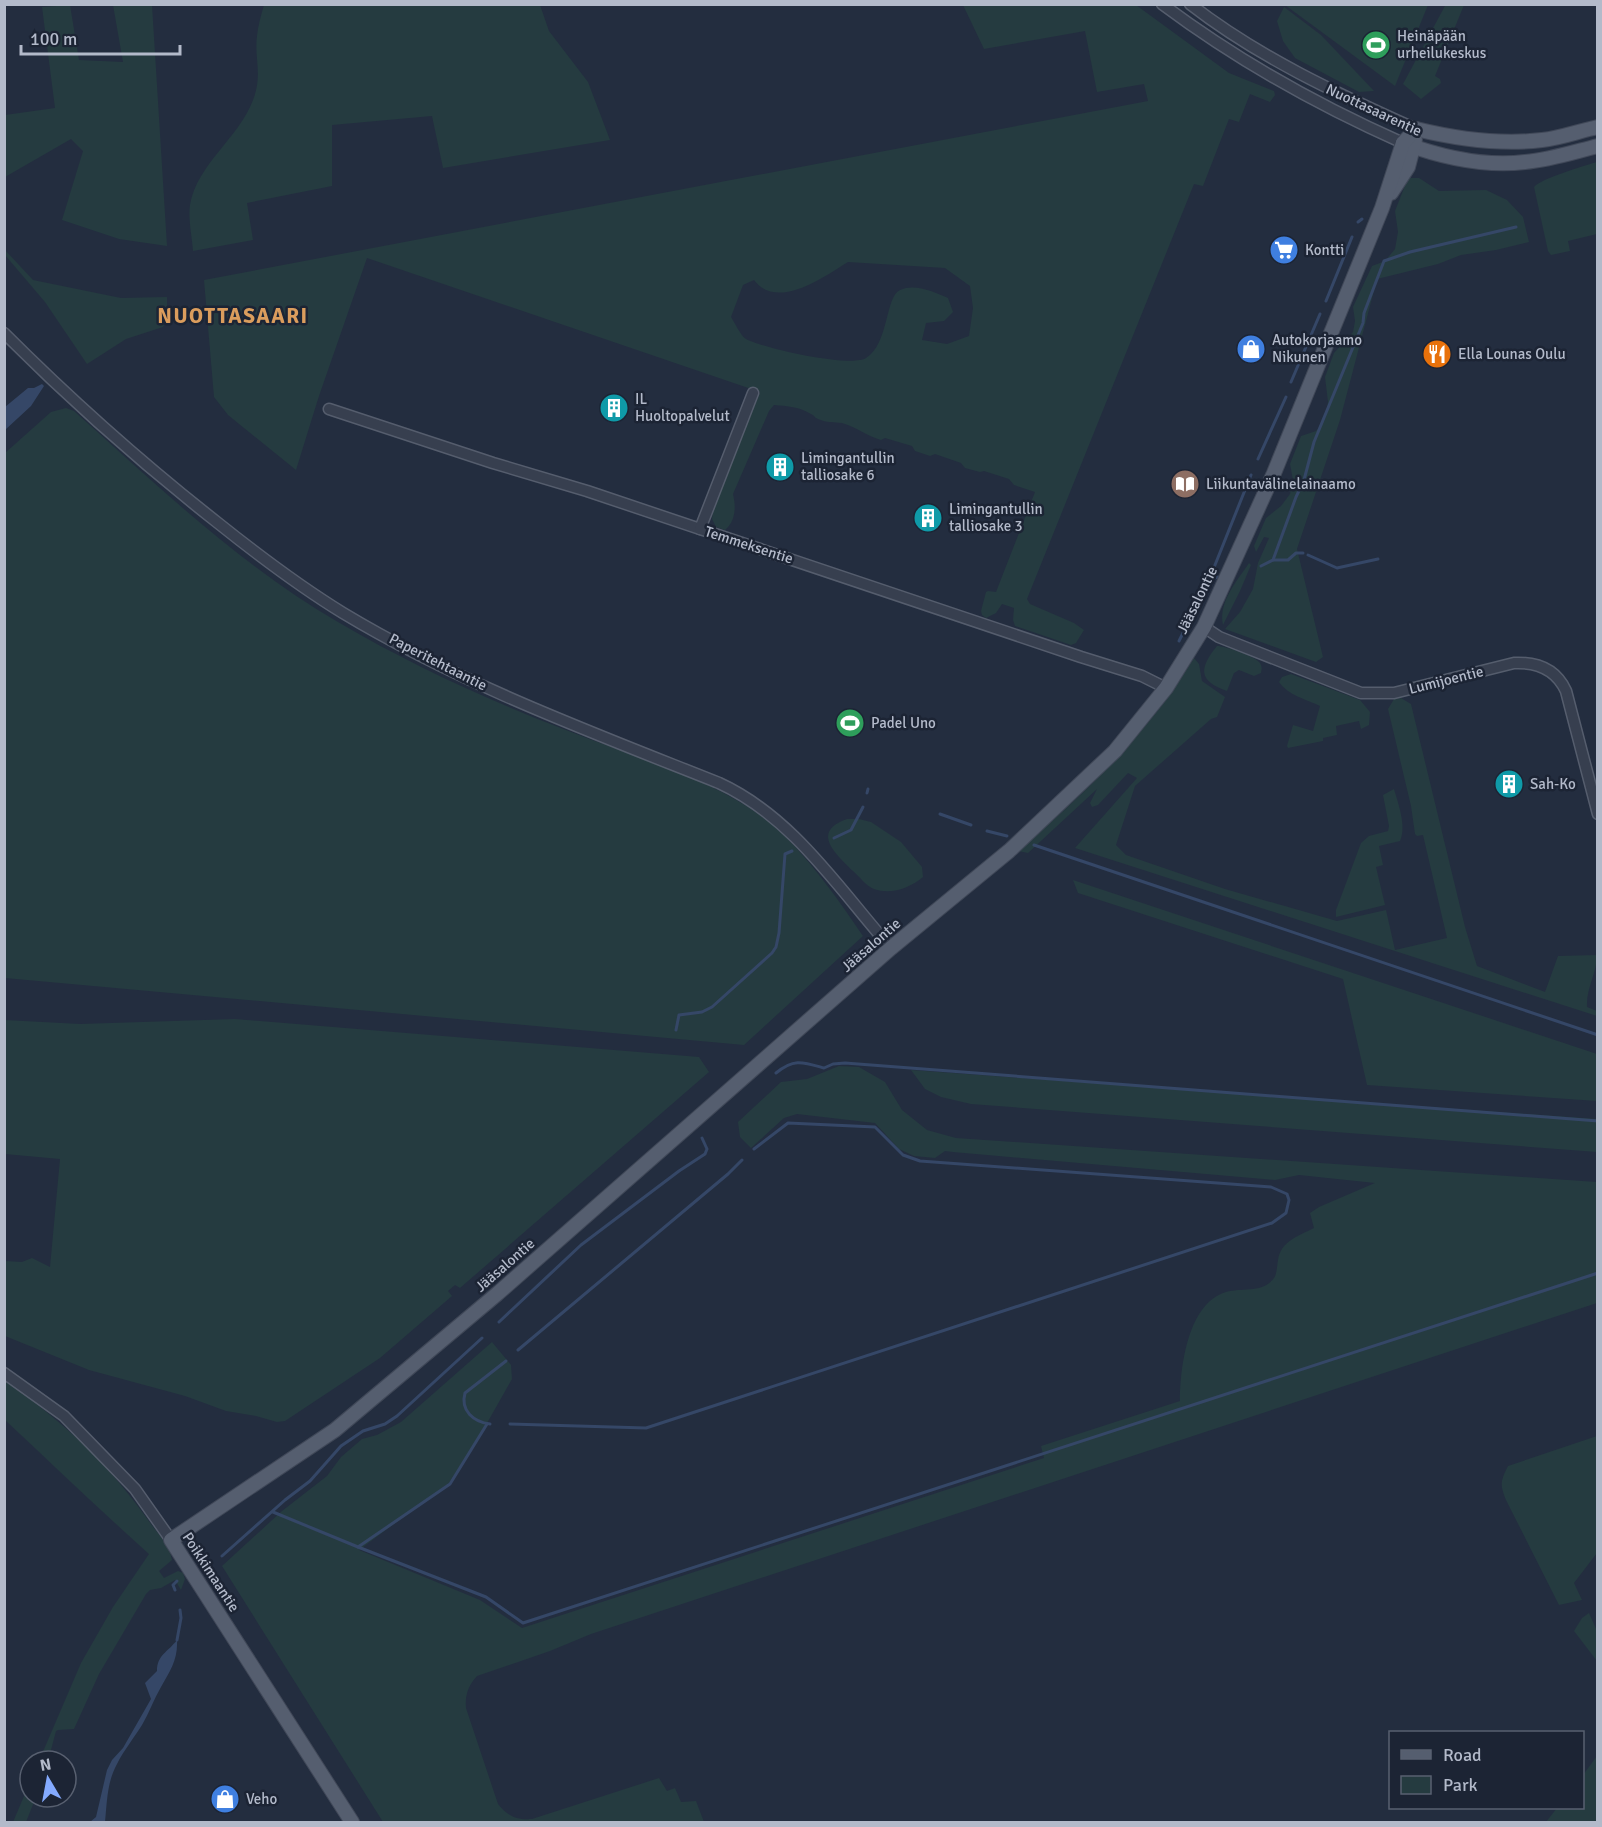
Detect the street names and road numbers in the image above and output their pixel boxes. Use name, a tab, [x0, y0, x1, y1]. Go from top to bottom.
street label: Nuottasaarentie	[1323, 80, 1425, 140]
street label: Temmeksentie	[703, 522, 795, 568]
street label: Jääsalontie	[1173, 563, 1221, 637]
street label: Paperitehtaantie	[386, 630, 490, 694]
street label: Lumijoentie	[1407, 662, 1485, 698]
street label: Jääsalontie	[838, 914, 904, 976]
street label: Jääsalontie	[472, 1234, 538, 1296]
street label: Poikkimaantie	[179, 1529, 243, 1615]

